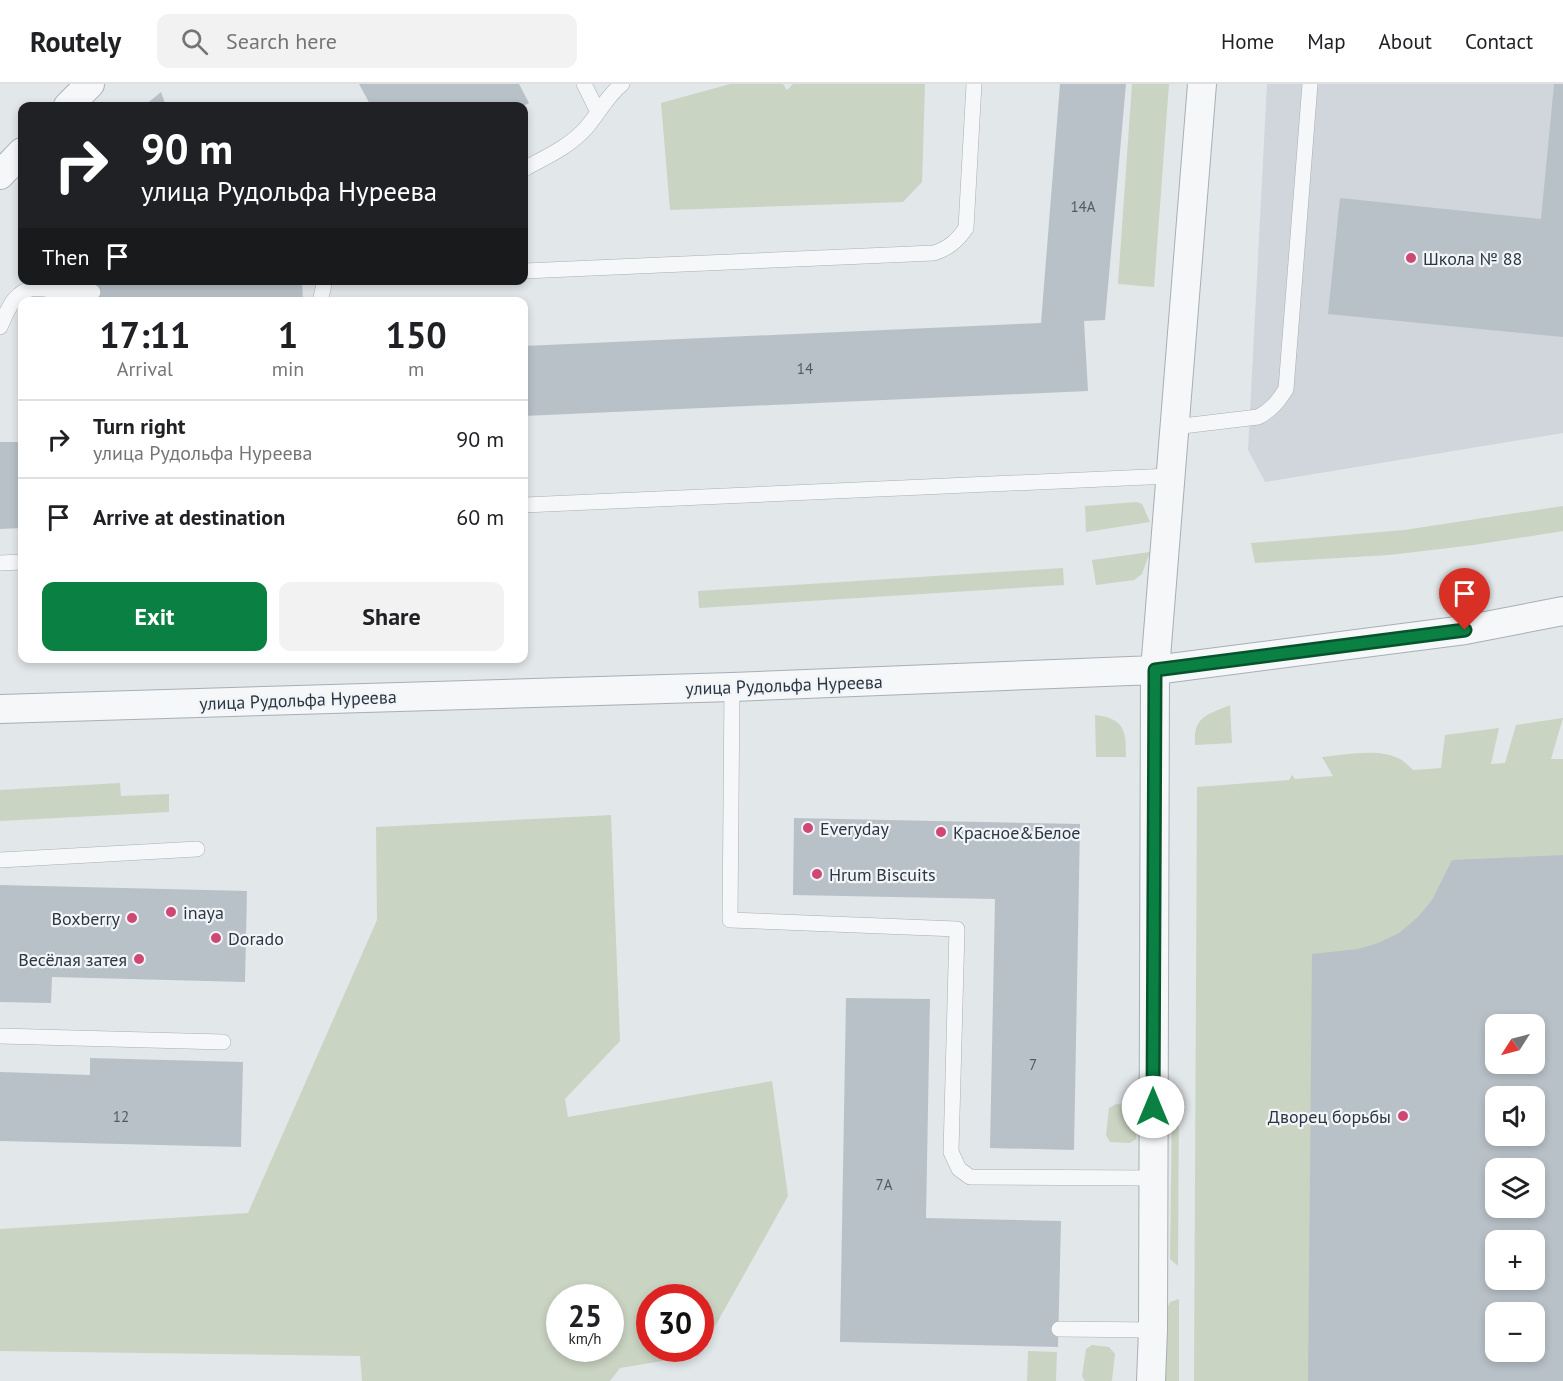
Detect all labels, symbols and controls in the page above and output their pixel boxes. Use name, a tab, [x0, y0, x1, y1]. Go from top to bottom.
search box	[157, 14, 577, 68]
text: Routely	[30, 23, 121, 60]
icon: search	[178, 25, 211, 58]
text: Search here	[226, 27, 337, 55]
text: Home	[1221, 28, 1274, 55]
text: Map	[1307, 28, 1346, 55]
text: About	[1379, 28, 1432, 55]
text: Contact	[1465, 28, 1533, 55]
text: 90 m	[141, 121, 233, 176]
icon: right	[42, 126, 120, 204]
text: улица Рудольфа Нуреева	[141, 174, 437, 208]
house number: 14А	[1070, 197, 1096, 216]
icon: arrive	[101, 240, 134, 273]
text: Then	[42, 243, 89, 271]
place label: Школа № 88	[1423, 247, 1522, 270]
marker: Школа № 88	[1404, 251, 1418, 265]
text: 17:11	[99, 311, 191, 358]
text: 1	[278, 311, 298, 358]
text: 150	[386, 311, 447, 358]
text: Arrival	[117, 356, 173, 382]
text: min	[272, 356, 304, 382]
text: m	[408, 356, 424, 382]
house number: 14	[797, 359, 813, 378]
text: Turn right	[93, 412, 185, 440]
icon: right	[42, 423, 75, 456]
text: 90 m	[456, 425, 504, 453]
text: улица Рудольфа Нуреева	[93, 440, 312, 466]
icon: arrive	[42, 501, 75, 534]
text: Arrive at destination	[93, 503, 285, 531]
text: 60 m	[456, 503, 504, 531]
pin	[1439, 568, 1490, 630]
icon: arrive	[1448, 577, 1481, 610]
button: Exit	[42, 582, 267, 651]
button: Share	[279, 582, 504, 651]
street label: улица Рудольфа Нуреева	[685, 670, 883, 700]
street label: улица Рудольфа Нуреева	[199, 685, 397, 715]
place label: Everyday	[820, 817, 889, 840]
marker: Everyday	[801, 821, 815, 835]
place label: Красное&Белое	[953, 821, 1080, 844]
marker: Красное&Белое	[934, 825, 948, 839]
place label: Hrum Biscuits	[829, 863, 936, 886]
marker: Hrum Biscuits	[810, 867, 824, 881]
place label: inaya	[183, 901, 224, 924]
marker: inaya	[164, 905, 178, 919]
place label: Boxberry	[52, 907, 121, 930]
marker: Boxberry	[125, 911, 139, 925]
place label: Dorado	[228, 927, 284, 950]
marker: Dorado	[209, 931, 223, 945]
place label: Весёлая затея	[18, 948, 127, 971]
marker: Весёлая затея	[132, 952, 146, 966]
north arrow	[1485, 1014, 1545, 1074]
map controls	[1485, 1014, 1545, 1362]
house number: 7	[1029, 1055, 1037, 1074]
position arrow	[1121, 1075, 1185, 1139]
button: sound	[1485, 1086, 1545, 1146]
place label: Дворец борьбы	[1268, 1105, 1391, 1128]
house number: 12	[113, 1107, 129, 1126]
marker: Дворец борьбы	[1396, 1109, 1410, 1123]
button: layers	[1485, 1158, 1545, 1218]
house number: 7А	[876, 1175, 893, 1194]
button: +	[1485, 1230, 1545, 1290]
speed limit sign: 30	[636, 1284, 714, 1362]
text: 25	[568, 1296, 602, 1335]
button: −	[1485, 1302, 1545, 1362]
text: km/h	[569, 1329, 601, 1348]

